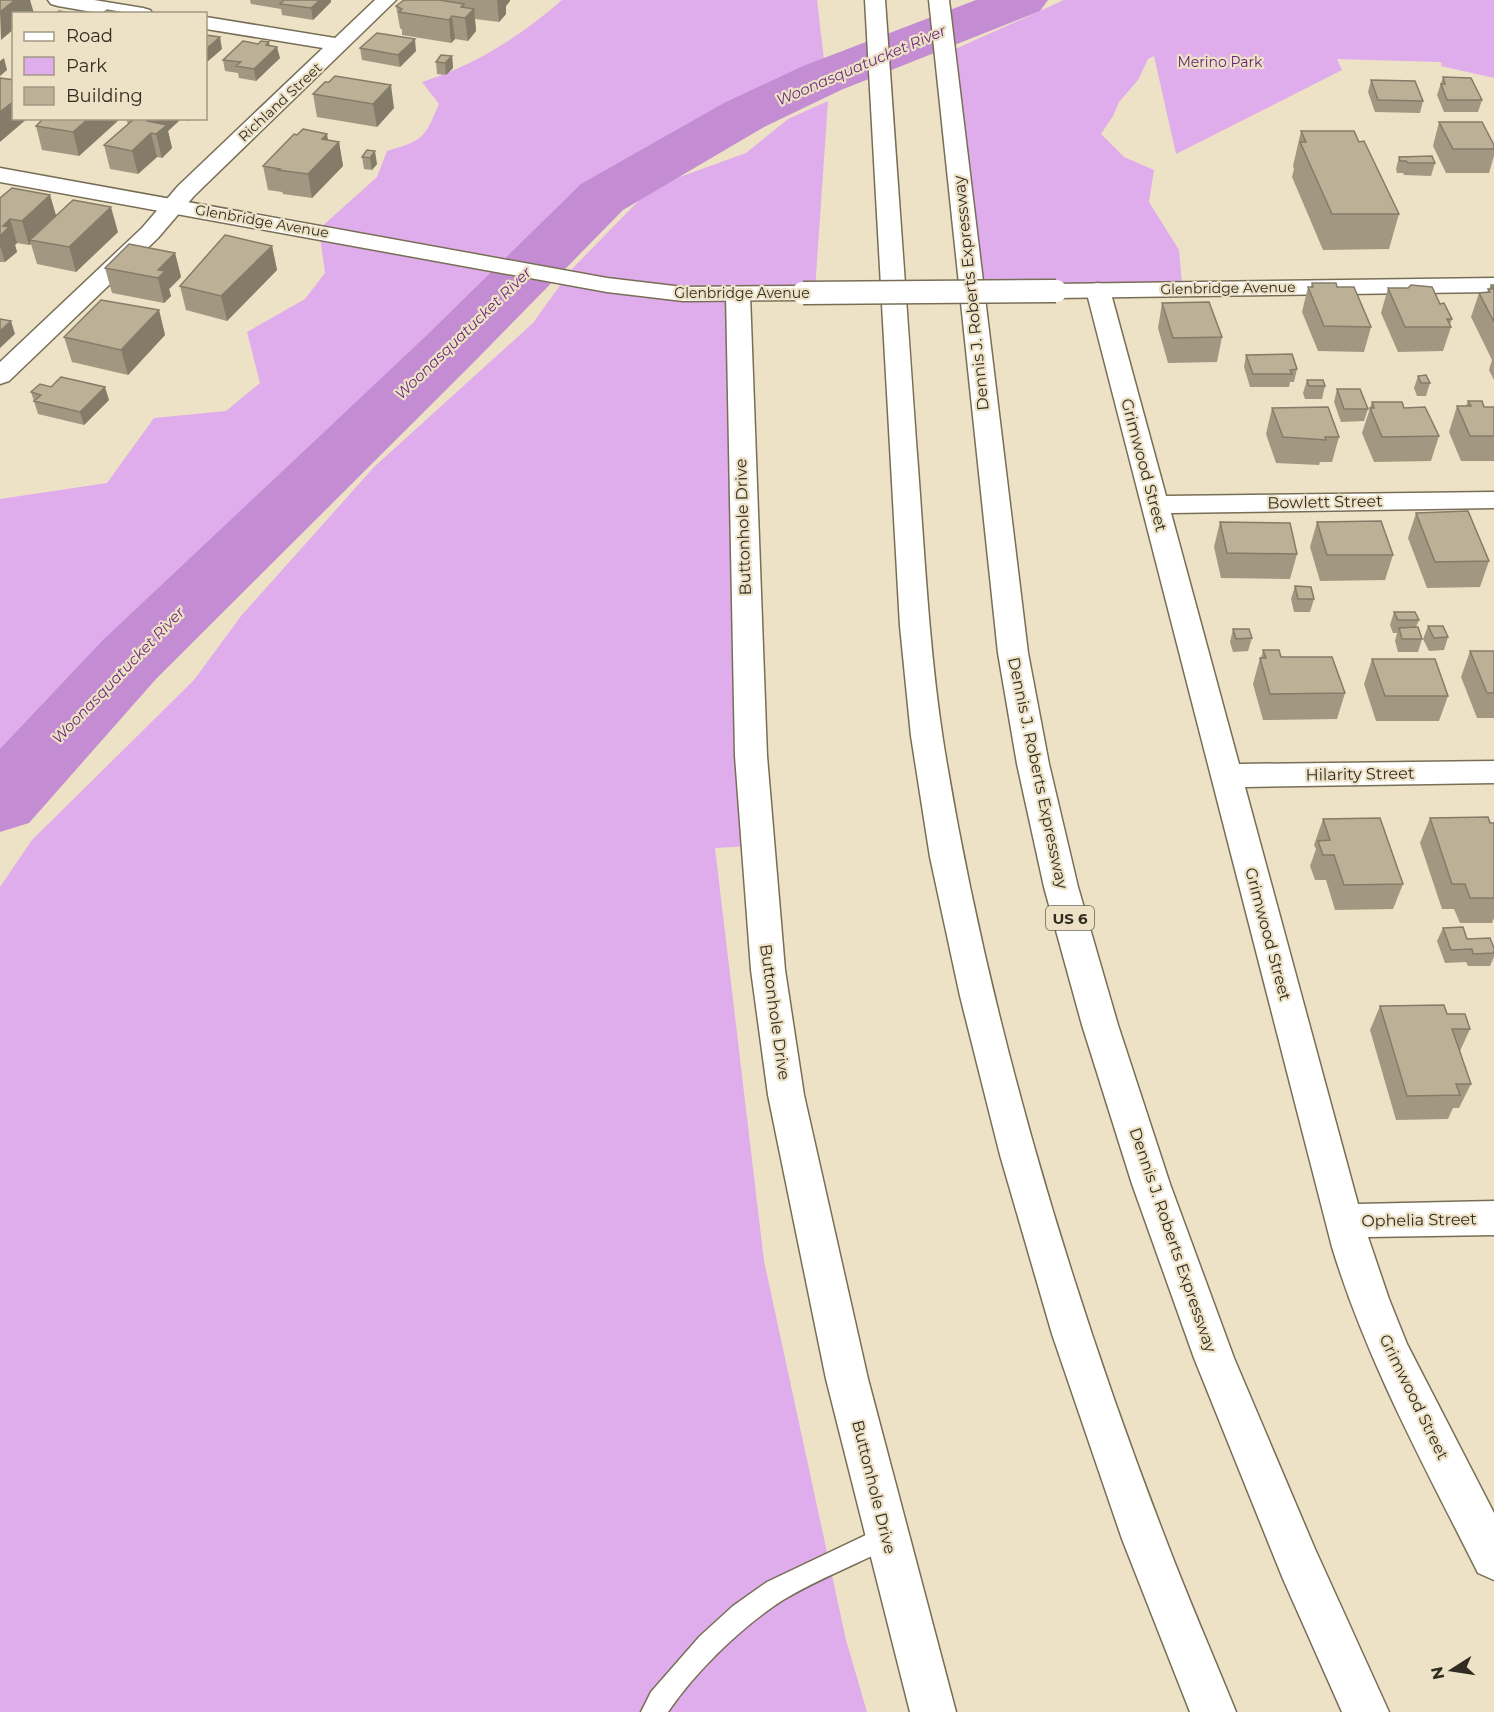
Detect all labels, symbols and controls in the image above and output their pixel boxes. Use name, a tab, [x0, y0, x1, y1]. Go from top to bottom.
legend	[12, 12, 207, 120]
water label: Woonasquatucket River	[773, 20, 950, 109]
text: Road	[66, 25, 113, 47]
park label: Merino Park	[1178, 53, 1263, 71]
text: Park	[66, 55, 107, 77]
street label: Richland Street	[234, 58, 326, 145]
text: Building	[66, 85, 143, 107]
street label: Dennis J. Roberts Expressway	[949, 174, 993, 411]
street label: Glenbridge Avenue	[194, 200, 330, 242]
water label: Woonasquatucket River	[391, 262, 536, 403]
street label: Glenbridge Avenue	[1160, 278, 1296, 298]
street label: Glenbridge Avenue	[674, 284, 810, 302]
street label: Grimwood Street	[1117, 396, 1171, 534]
street label: Buttonhole Drive	[731, 458, 755, 596]
street label: Bowlett Street	[1267, 491, 1383, 513]
water label: Woonasquatucket River	[48, 602, 189, 747]
street label: Dennis J. Roberts Expressway	[1004, 655, 1072, 891]
street label: Hilarity Street	[1305, 764, 1415, 784]
street label: Grimwood Street	[1241, 865, 1295, 1003]
road number: US 6	[1046, 906, 1094, 930]
street label: Buttonhole Drive	[756, 943, 794, 1081]
street label: Dennis J. Roberts Expressway	[1126, 1125, 1221, 1355]
street label: Ophelia Street	[1361, 1209, 1477, 1231]
street label: Grimwood Street	[1375, 1331, 1453, 1463]
street label: Buttonhole Drive	[848, 1418, 900, 1556]
north arrow	[1422, 1640, 1482, 1700]
text: N	[1427, 1665, 1448, 1681]

